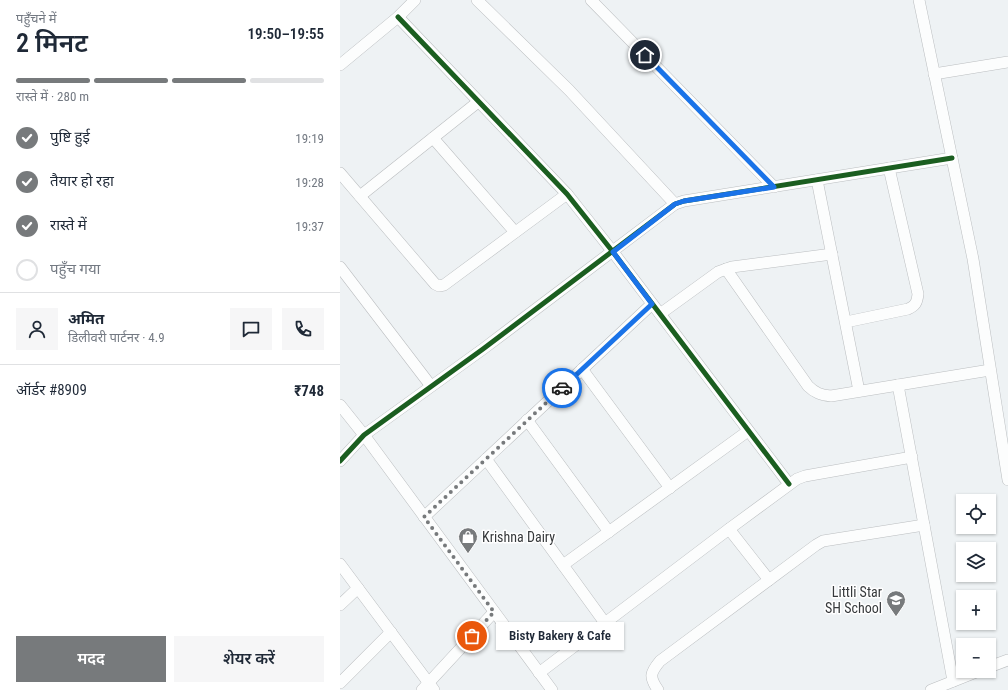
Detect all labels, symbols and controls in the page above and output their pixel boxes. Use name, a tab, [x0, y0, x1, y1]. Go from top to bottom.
text: पहुँचने में	[16, 11, 57, 26]
text: 19:50–19:55	[247, 25, 324, 43]
text: 2 मिनट	[16, 28, 88, 58]
pin	[628, 38, 662, 72]
icon: home	[634, 44, 656, 66]
text: रास्ते में · 280 m	[16, 89, 89, 104]
icon: check	[16, 127, 38, 149]
text: पुष्टि हुई	[50, 128, 90, 146]
text: 19:19	[295, 131, 324, 146]
icon: check	[16, 171, 38, 193]
text: तैयार हो रहा	[50, 172, 114, 190]
text: 19:28	[295, 175, 324, 190]
icon: check	[16, 215, 38, 237]
text: रास्ते में	[50, 216, 87, 234]
text: 19:37	[295, 219, 324, 234]
text: पहुँच गया	[50, 260, 100, 278]
button: person	[16, 308, 58, 350]
button: chat	[230, 308, 272, 350]
button: phone	[282, 308, 324, 350]
text: अमित	[68, 310, 104, 328]
text: डिलीवरी पार्टनर · 4.9	[68, 330, 165, 345]
courier	[542, 368, 582, 408]
icon: car	[551, 377, 573, 399]
text: ऑर्डर #8909	[16, 381, 87, 399]
text: ₹748	[294, 382, 324, 400]
map controls	[956, 494, 996, 678]
button: locate	[956, 494, 996, 534]
shop icon: Krishna Dairy	[457, 526, 479, 554]
place label: Krishna Dairy	[482, 529, 555, 545]
button: layers	[956, 542, 996, 582]
place label: Littli Star SH School	[825, 584, 882, 616]
school or university icon: Littli Star SH School	[885, 589, 907, 617]
button: +	[956, 590, 996, 630]
pin	[455, 619, 489, 653]
callout: Bisty Bakery & Cafe	[496, 622, 624, 650]
icon: bag	[461, 625, 483, 647]
text: Bisty Bakery & Cafe	[509, 628, 611, 643]
button: मदद	[16, 636, 166, 682]
button: शेयर करें	[174, 636, 324, 682]
button: −	[956, 638, 996, 678]

